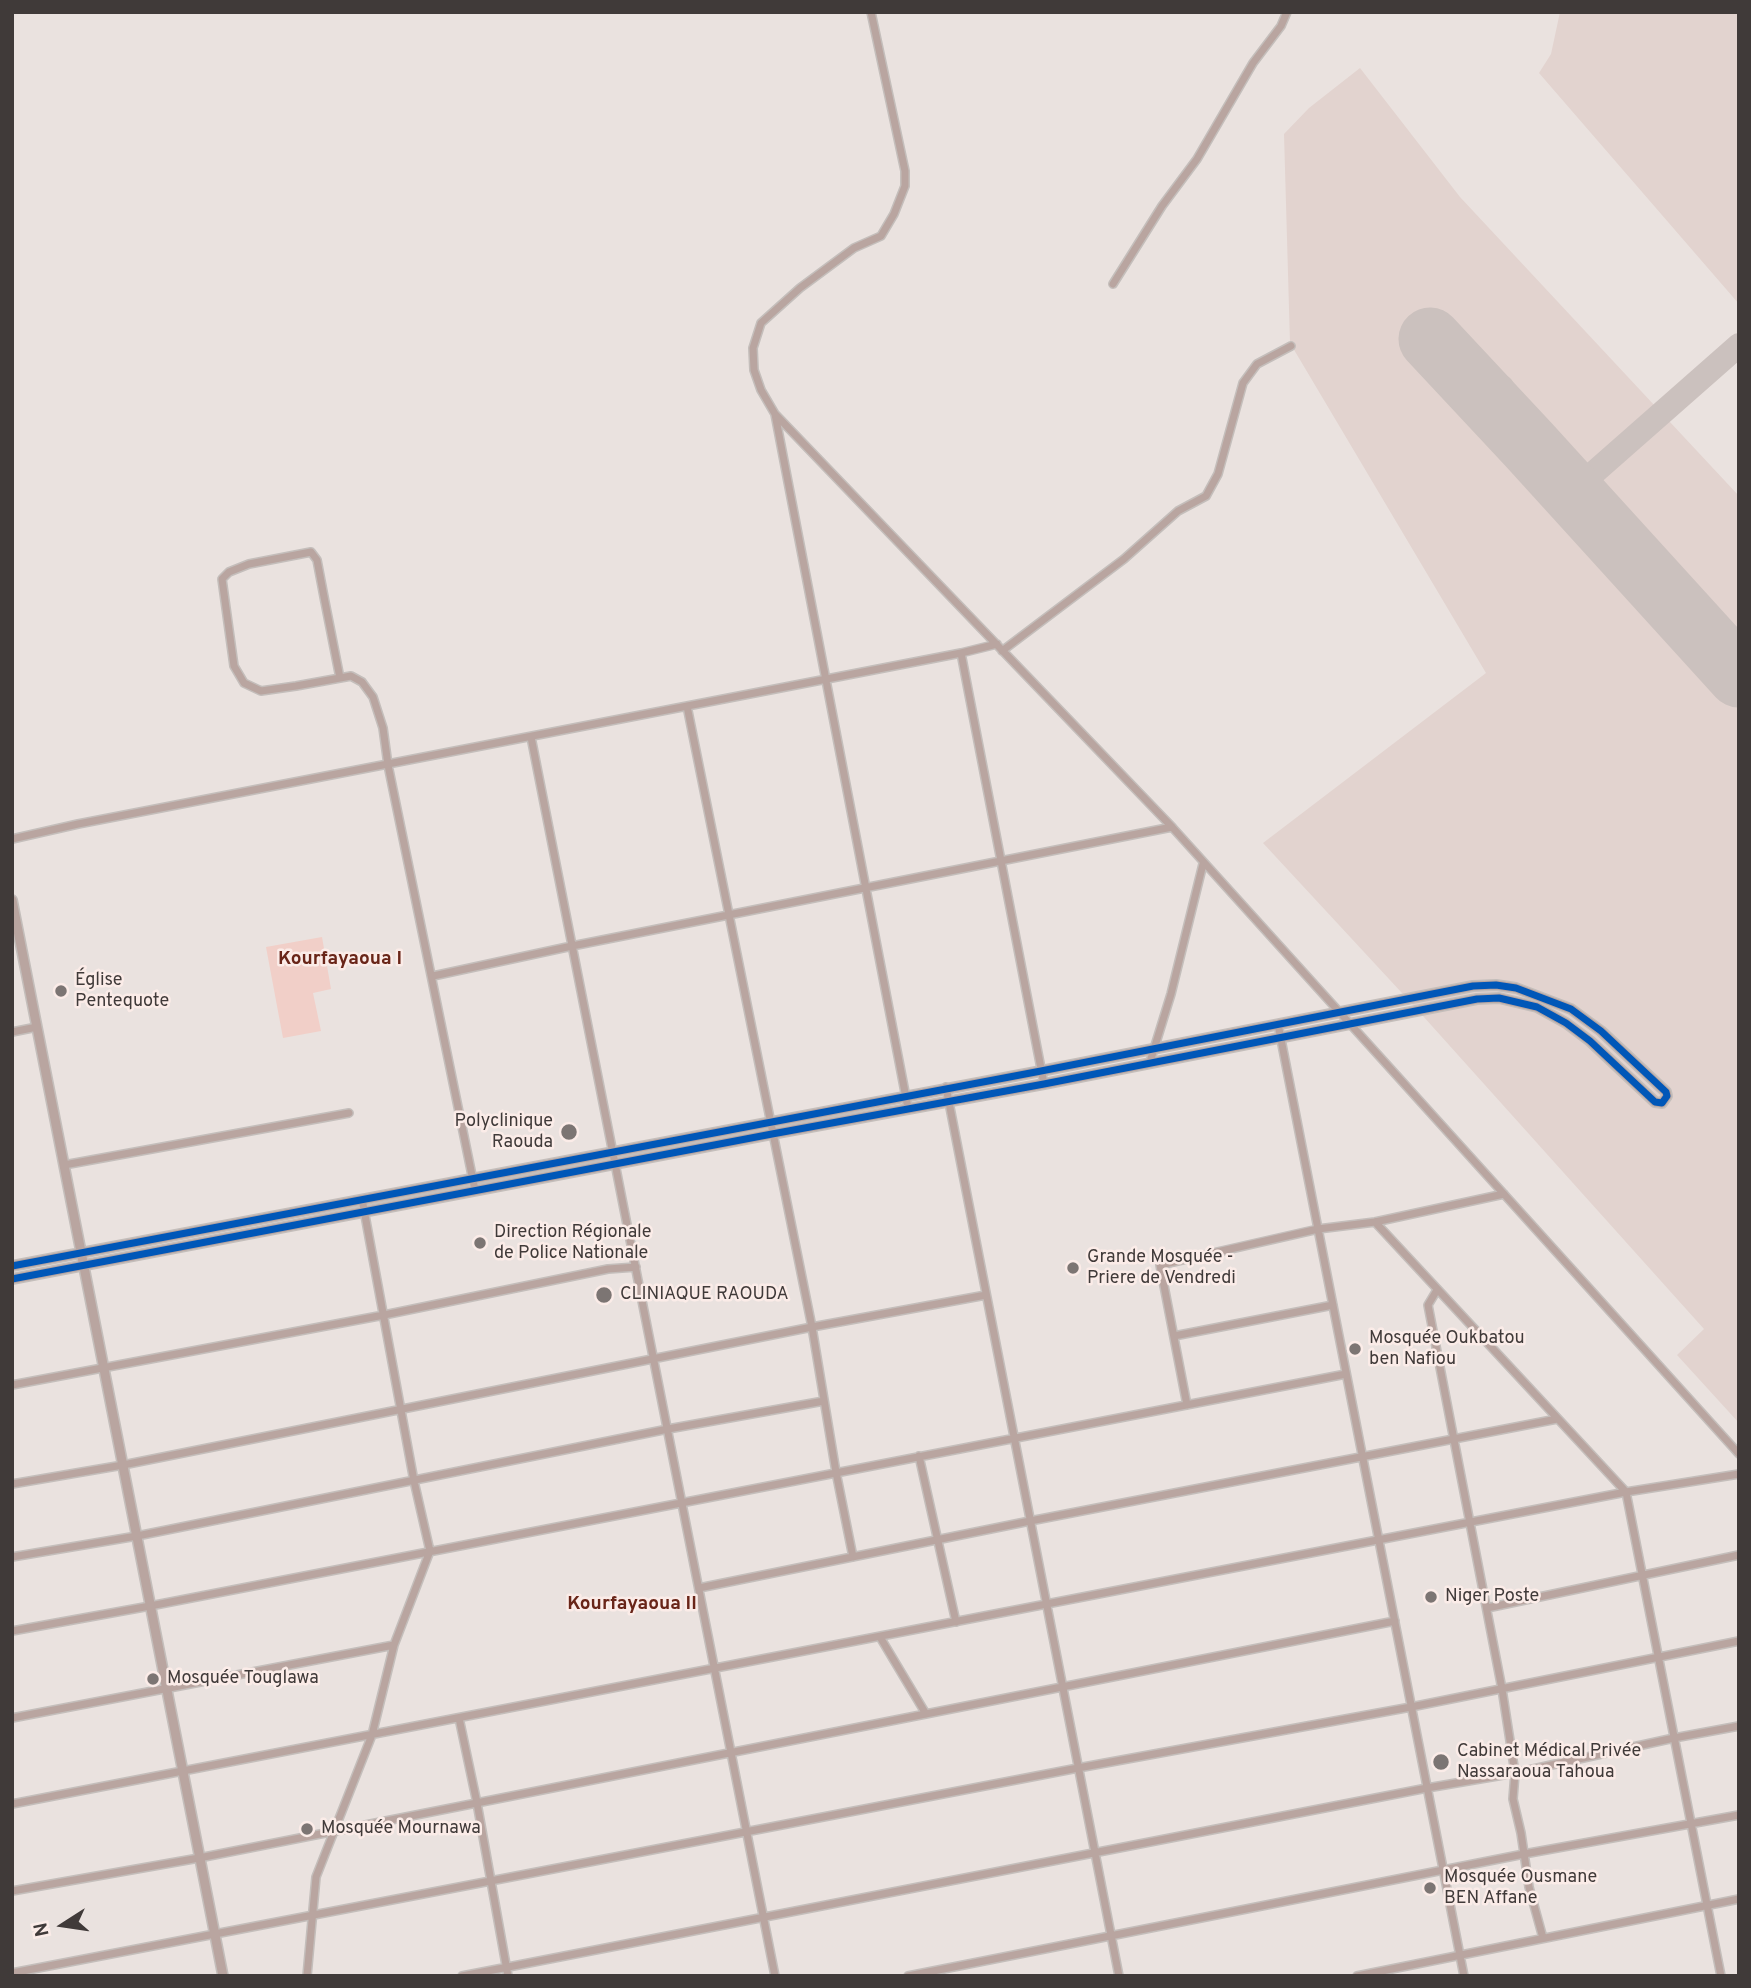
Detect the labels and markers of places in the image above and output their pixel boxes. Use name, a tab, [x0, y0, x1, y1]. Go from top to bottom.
place label: Église Pentequote	[75, 970, 169, 1012]
marker: Église Pentequote	[53, 983, 69, 999]
place label: Polyclinique Raouda	[455, 1111, 553, 1154]
marker: Polyclinique Raouda	[559, 1122, 579, 1142]
place label: Direction Régionale de Police Nationale	[494, 1222, 652, 1264]
marker: Direction Régionale de Police Nationale	[472, 1235, 488, 1251]
place label: Grande Mosquée - Priere de Vendredi	[1087, 1247, 1236, 1290]
marker: Grande Mosquée - Priere de Vendredi	[1065, 1260, 1081, 1276]
place label: CLINIAQUE RAOUDA	[620, 1284, 789, 1306]
marker: CLINIAQUE RAOUDA	[594, 1285, 614, 1305]
place label: Mosquée Oukbatou ben Nafiou	[1369, 1328, 1525, 1370]
marker: Mosquée Oukbatou ben Nafiou	[1347, 1341, 1363, 1357]
place label: Niger Poste	[1445, 1586, 1539, 1608]
marker: Niger Poste	[1423, 1589, 1439, 1605]
place label: Mosquée Touglawa	[167, 1668, 319, 1690]
marker: Mosquée Touglawa	[145, 1671, 161, 1687]
place label: Cabinet Médical Privée Nassaraoua Tahoua	[1457, 1741, 1641, 1784]
marker: Cabinet Médical Privée Nassaraoua Tahoua	[1431, 1752, 1451, 1772]
place label: Mosquée Mournawa	[321, 1818, 481, 1840]
marker: Mosquée Mournawa	[299, 1821, 315, 1837]
place label: Mosquée Ousmane BEN Affane	[1444, 1867, 1597, 1910]
marker: Mosquée Ousmane BEN Affane	[1422, 1880, 1438, 1896]

